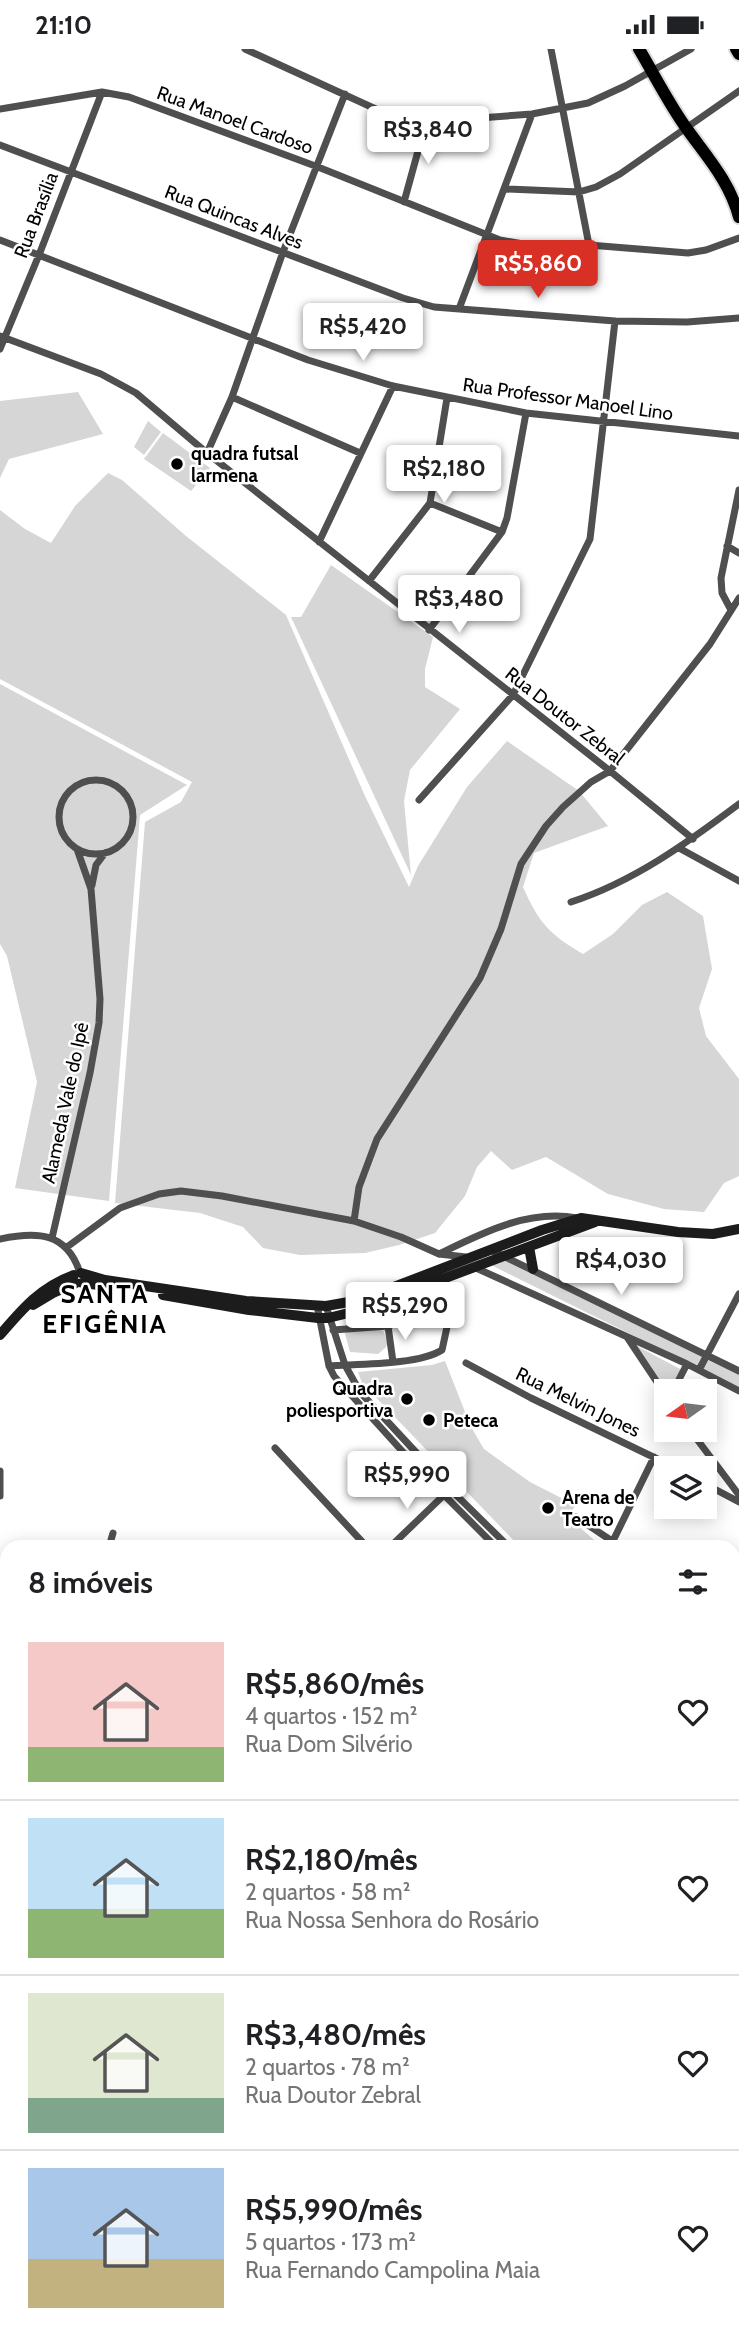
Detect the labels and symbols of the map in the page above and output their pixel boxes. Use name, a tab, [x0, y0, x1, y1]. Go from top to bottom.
street label: Rua Manoel Cardoso	[154, 81, 316, 159]
pin: R$3,840	[363, 107, 493, 166]
street label: Rua Brasília	[9, 169, 63, 261]
street label: Rua Quincas Alves	[162, 180, 307, 254]
pin: R$5,860	[473, 240, 603, 300]
pin: R$5,420	[298, 303, 428, 363]
street label: Rua Professor Manoel Lino	[461, 373, 675, 425]
place label: quadra futsal larmena	[191, 442, 299, 487]
pin: R$2,180	[379, 445, 509, 505]
marker: quadra futsal larmena	[169, 456, 185, 472]
pin: R$3,480	[394, 575, 524, 635]
street label: Rua Doutor Zebral	[501, 662, 630, 770]
street label: Alameda Vale do Ipê	[37, 1020, 93, 1186]
pin: R$4,030	[556, 1237, 686, 1297]
district label: SANTA EFIGÊNIA	[42, 1278, 168, 1340]
pin: R$5,290	[340, 1283, 470, 1342]
street label: Rua Melvin Jones	[512, 1362, 644, 1442]
place label: Quadra poliesportiva	[286, 1377, 394, 1422]
north arrow	[654, 1379, 718, 1442]
marker: Quadra poliesportiva	[399, 1391, 415, 1407]
place label: Peteca	[443, 1409, 499, 1432]
marker: Peteca	[421, 1412, 437, 1428]
pin: R$5,990	[342, 1451, 472, 1511]
place label: Arena de Teatro	[562, 1486, 635, 1531]
marker: Arena de Teatro	[540, 1500, 556, 1516]

